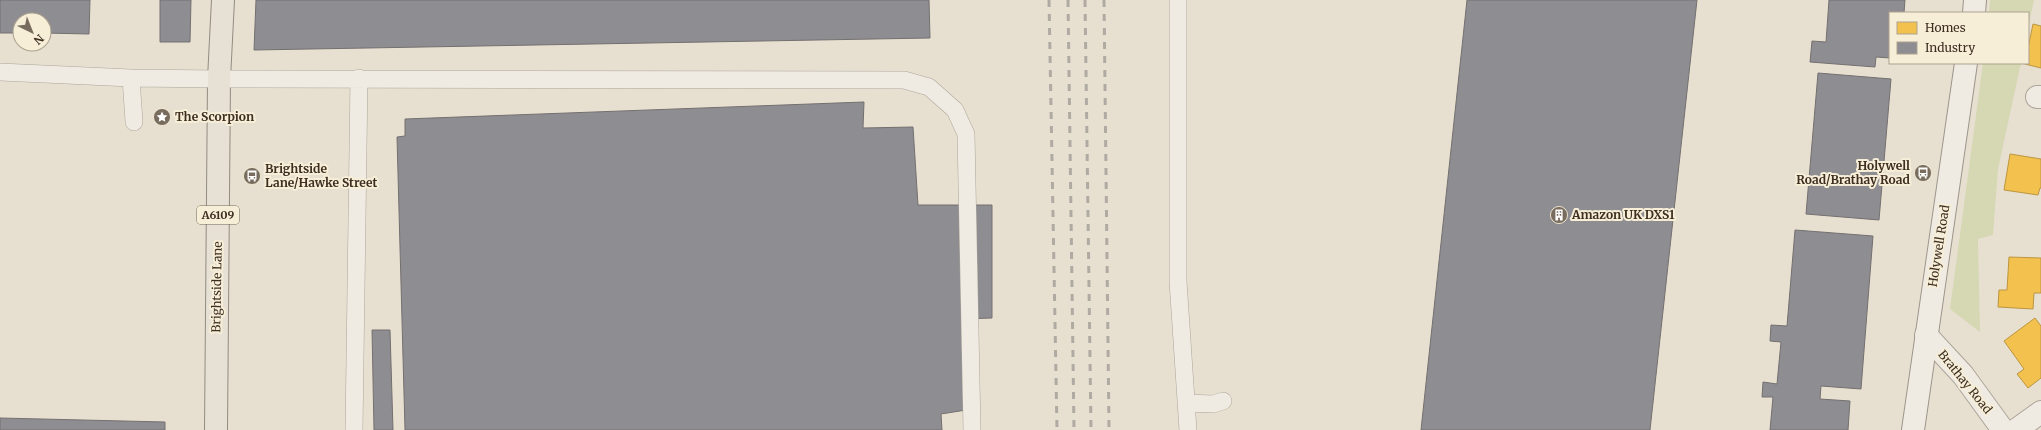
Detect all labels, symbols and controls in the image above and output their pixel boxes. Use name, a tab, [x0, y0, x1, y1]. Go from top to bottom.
north arrow	[12, 12, 52, 52]
legend	[1889, 12, 2029, 64]
text: Homes	[1925, 20, 1966, 35]
text: N	[31, 31, 47, 48]
text: Industry	[1925, 40, 1975, 55]
place icon: The Scorpion	[152, 107, 172, 127]
place label: The Scorpion	[175, 109, 254, 124]
place label: Holywell Road/Brathay Road	[1796, 158, 1911, 187]
place label: Brightside Lane/Hawke Street	[265, 161, 377, 190]
bus stop icon: Holywell Road/Brathay Road	[1913, 163, 1933, 183]
bus stop icon: Brightside Lane/Hawke Street	[242, 166, 262, 186]
street label: Holywell Road	[1925, 204, 1952, 288]
building icon: Amazon UK DXS1	[1549, 205, 1569, 225]
road number: A6109	[197, 206, 239, 224]
place label: Amazon UK DXS1	[1571, 207, 1675, 222]
street label: Brightside Lane	[208, 241, 225, 333]
street label: Brathay Road	[1935, 347, 1996, 416]

